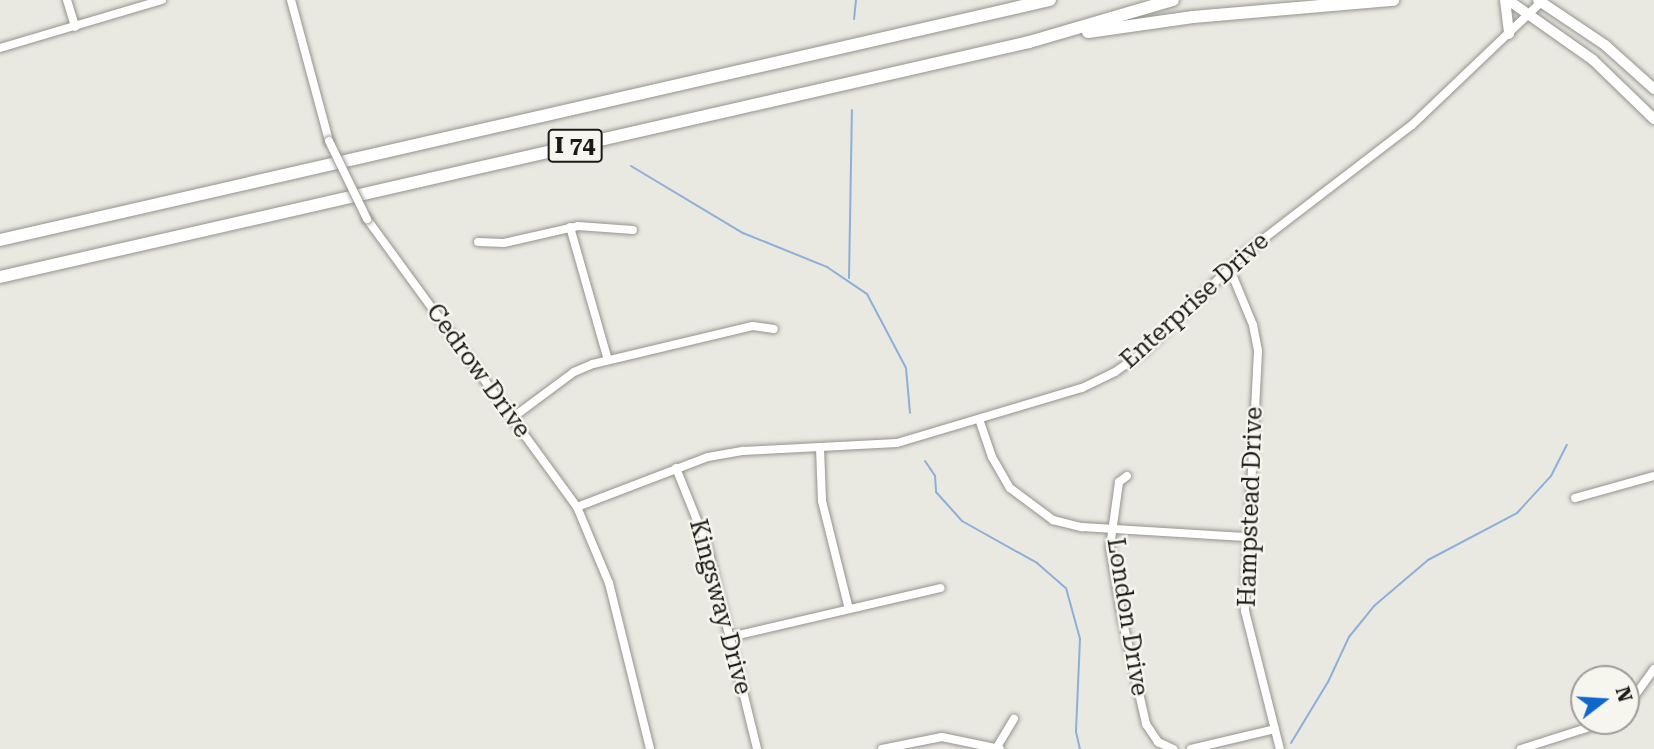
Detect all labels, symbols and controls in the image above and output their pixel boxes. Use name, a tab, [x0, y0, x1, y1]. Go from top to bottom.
road number: I 74	[547, 127, 603, 166]
street label: Enterprise Drive	[1115, 227, 1275, 375]
street label: Cedrow Drive	[420, 298, 536, 444]
street label: Hampstead Drive	[1233, 406, 1269, 608]
street label: Kingsway Drive	[683, 516, 757, 698]
street label: London Drive	[1100, 536, 1154, 698]
north arrow	[1570, 665, 1640, 735]
text: N	[1611, 684, 1637, 705]

